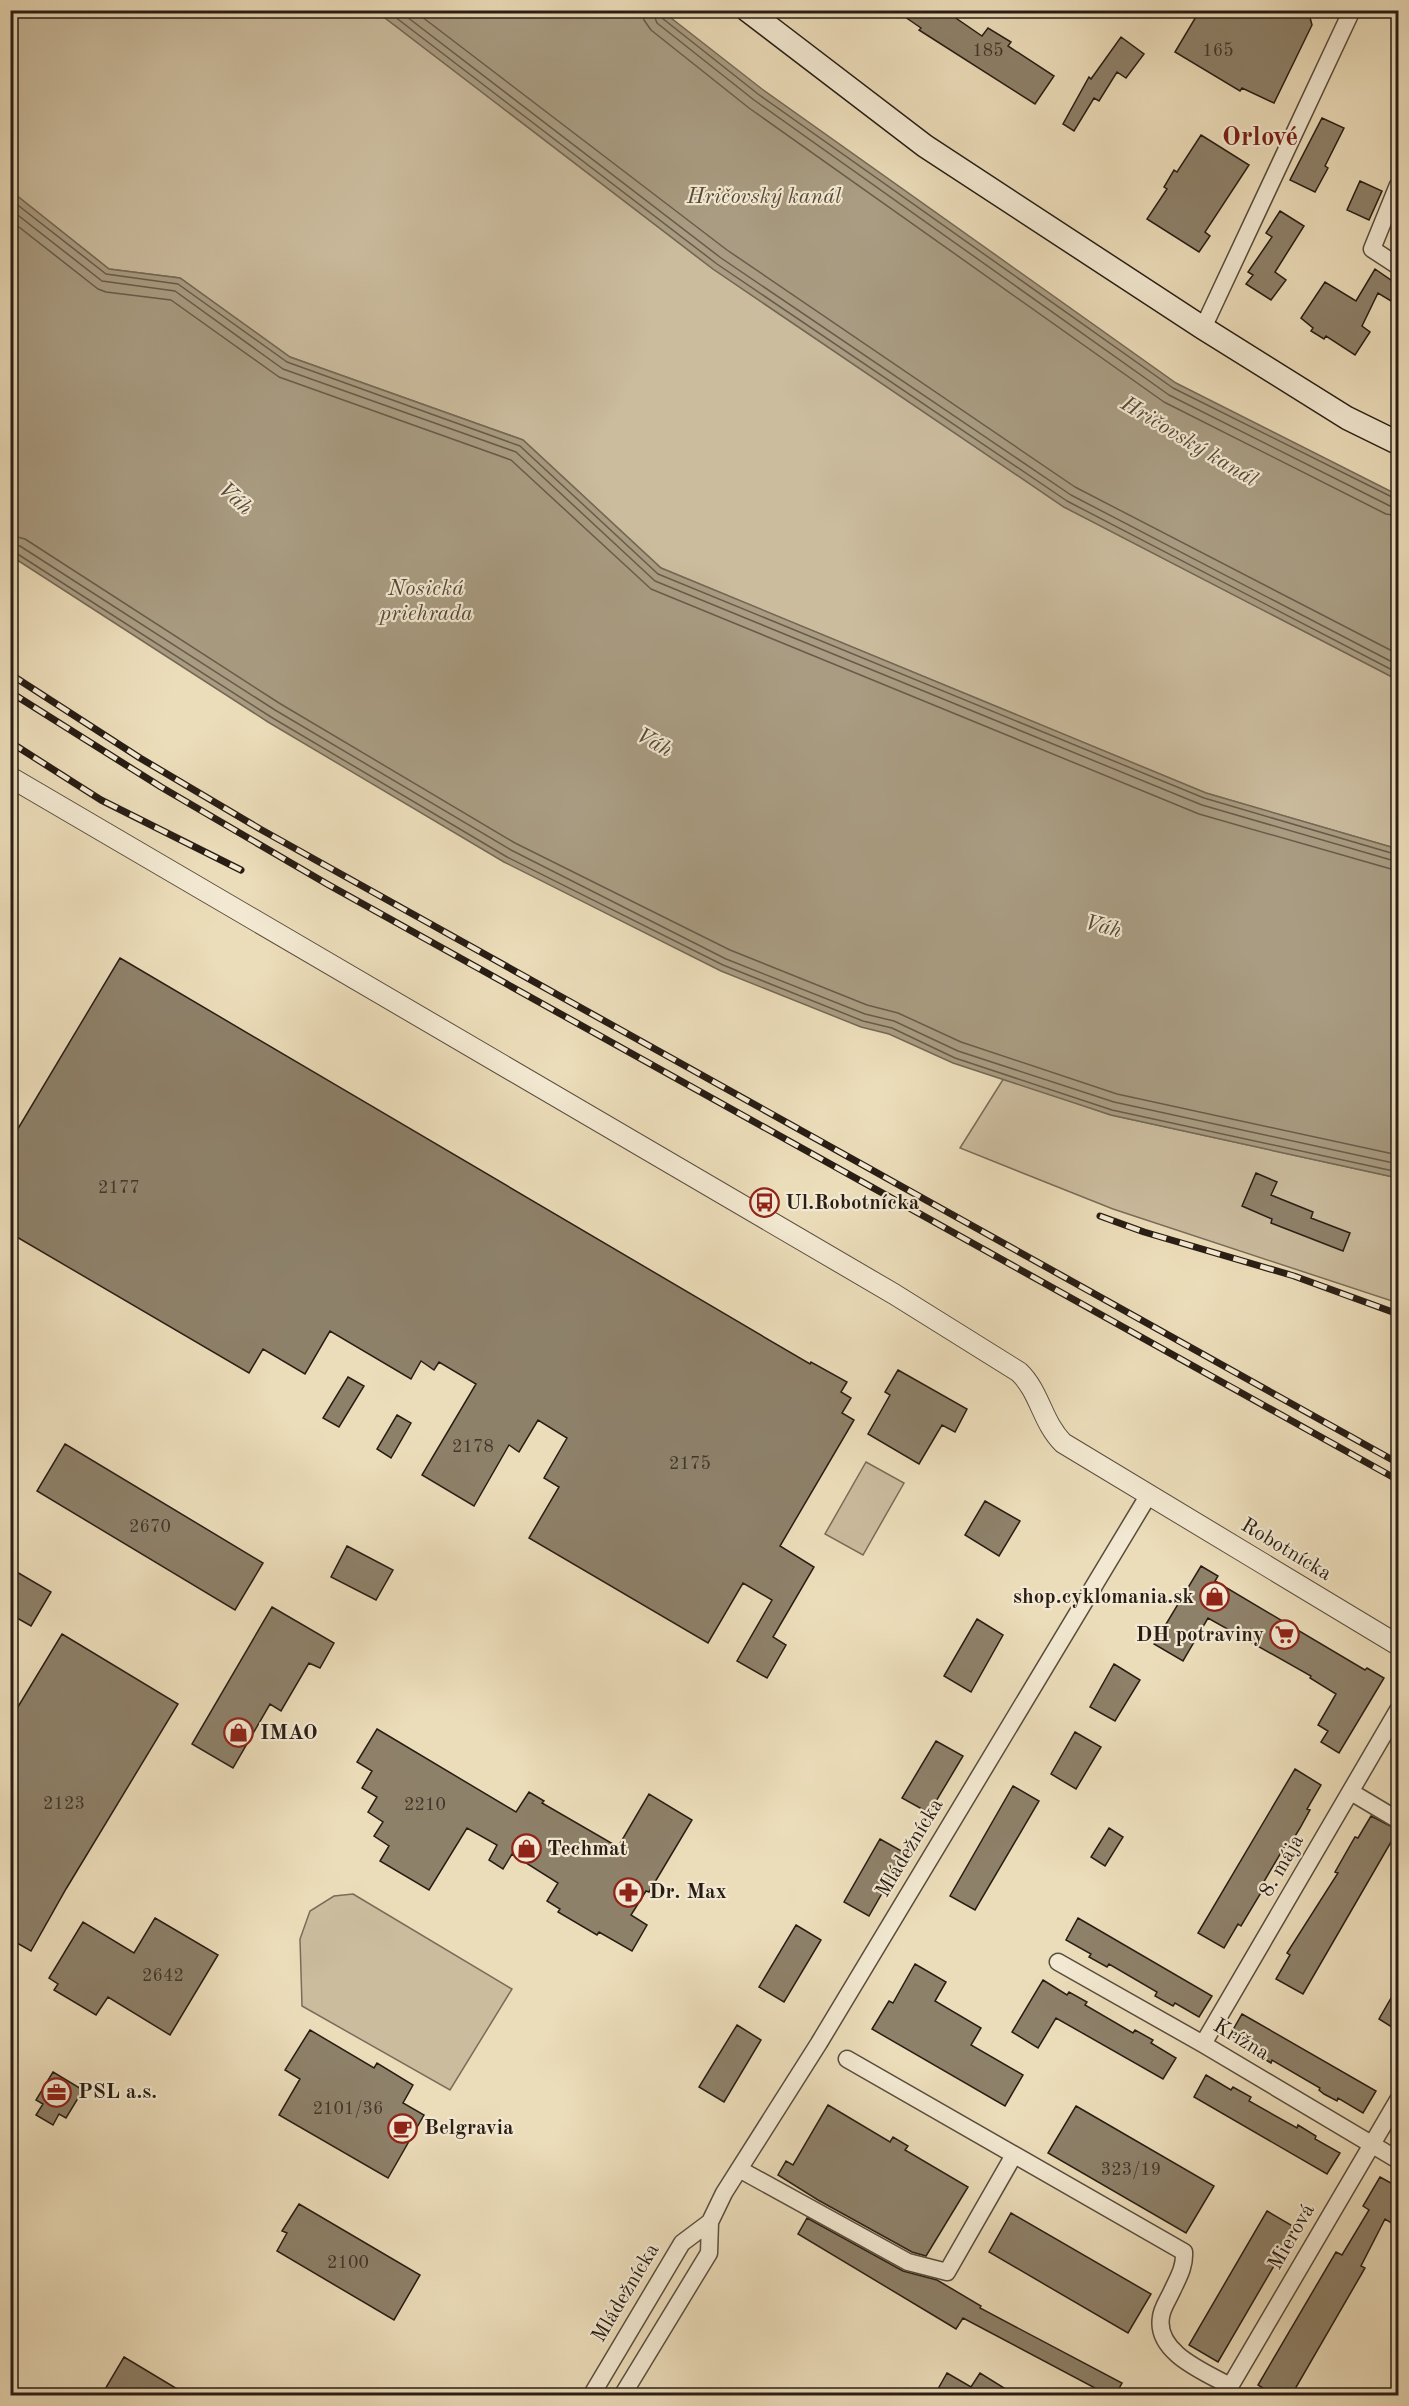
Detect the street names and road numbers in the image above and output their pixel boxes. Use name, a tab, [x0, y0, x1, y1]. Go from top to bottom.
street label: Robotnícka	[1237, 1515, 1335, 1585]
street label: Mládežnícka	[872, 1795, 948, 1901]
street label: 8. mája	[1256, 1831, 1308, 1901]
street label: Krížna	[1209, 2015, 1273, 2065]
street label: Mierová	[1265, 2201, 1319, 2273]
street label: Mládežnícka	[588, 2240, 664, 2346]

